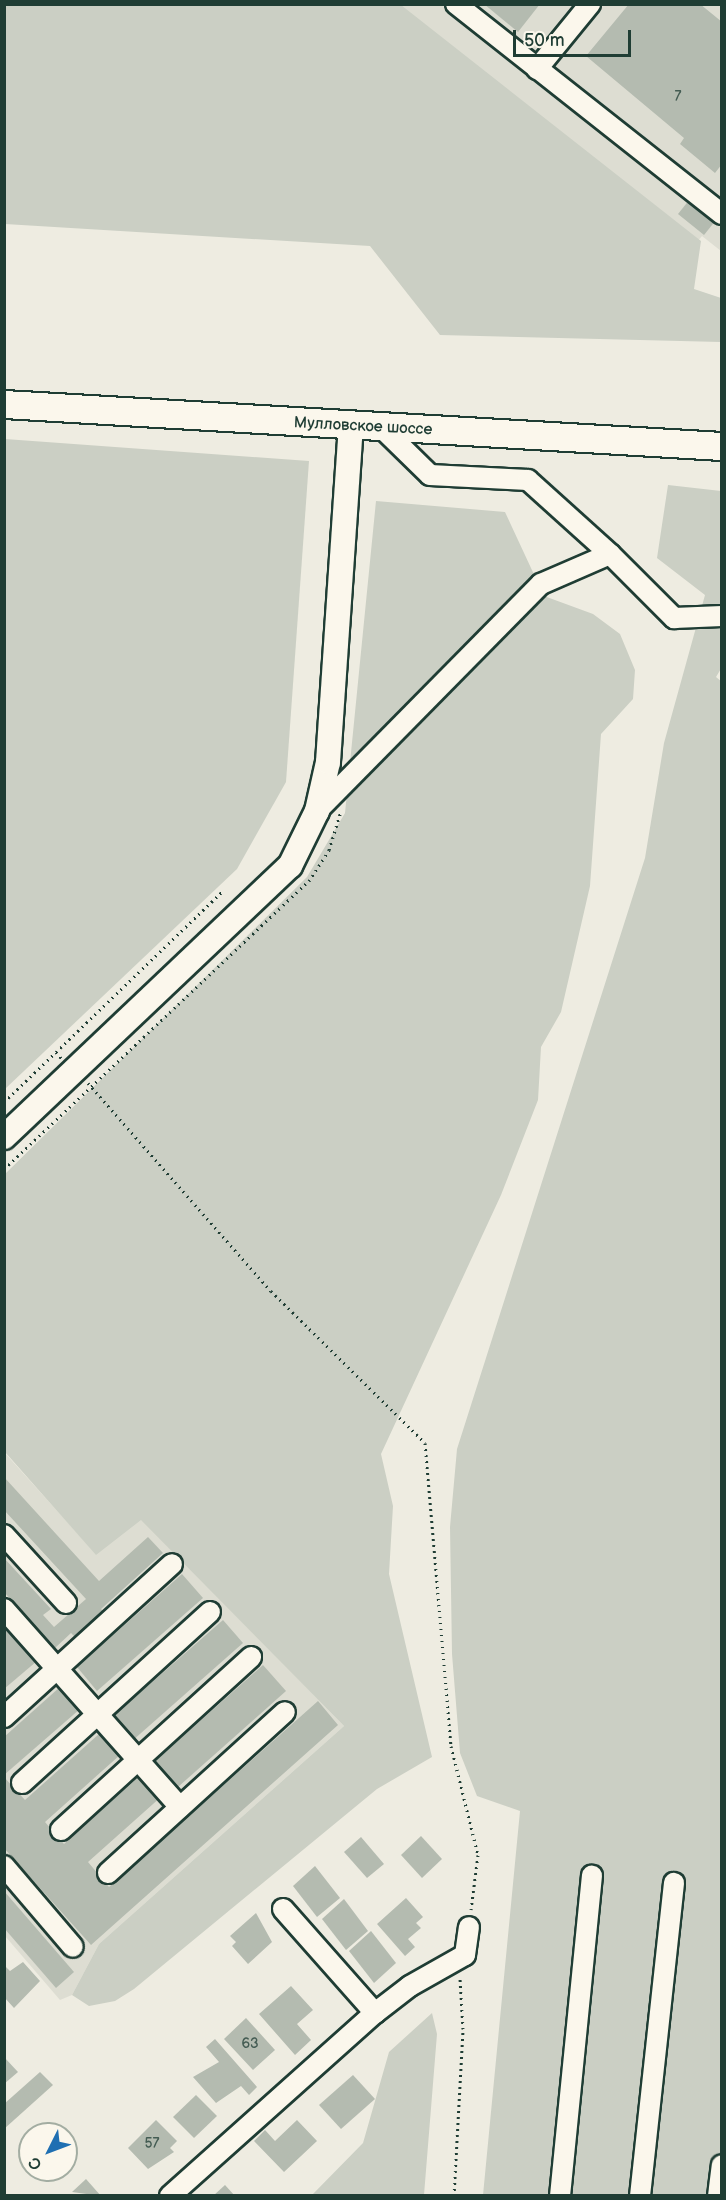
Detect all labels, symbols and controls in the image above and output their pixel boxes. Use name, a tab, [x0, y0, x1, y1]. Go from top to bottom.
scale bar	[516, 18, 634, 56]
text: 50 m	[524, 30, 565, 51]
house number: 7	[675, 89, 681, 105]
street label: Мулловское шоссе	[293, 414, 433, 440]
house number: 63	[241, 2036, 259, 2052]
north arrow	[18, 2122, 78, 2182]
house number: 57	[145, 2136, 159, 2152]
text: С	[25, 2153, 47, 2174]

